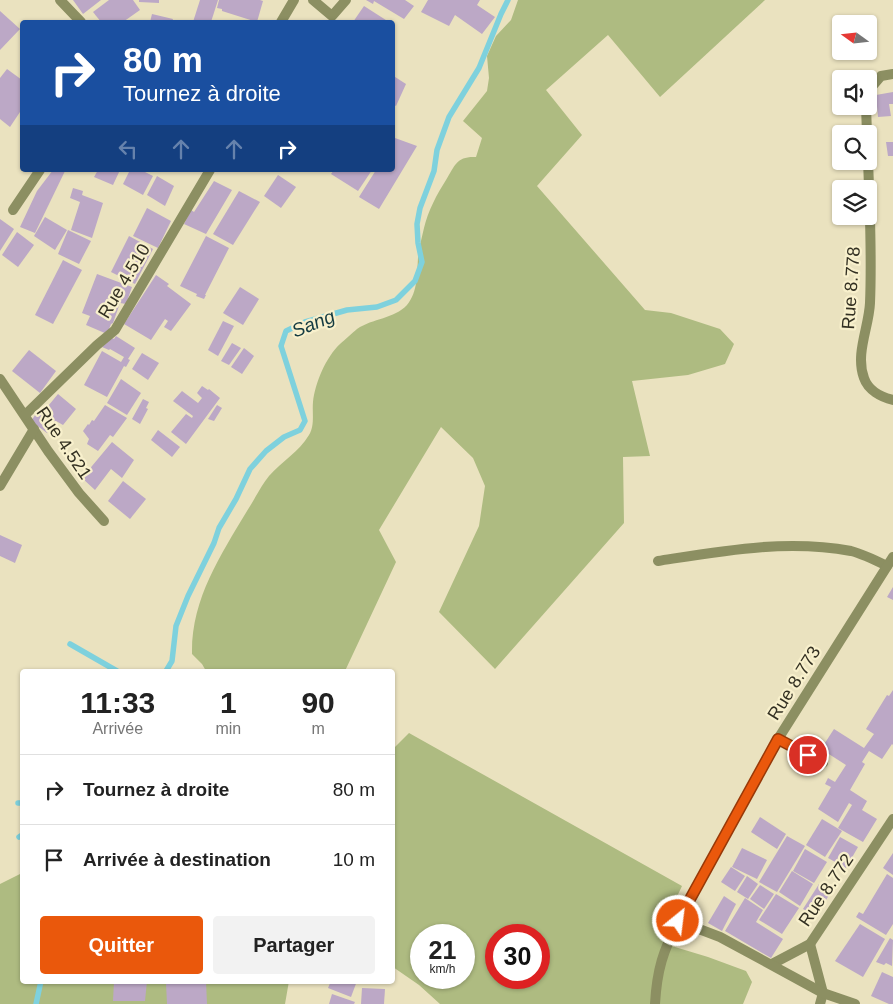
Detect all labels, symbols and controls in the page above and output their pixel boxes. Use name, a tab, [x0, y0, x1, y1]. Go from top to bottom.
north arrow	[832, 15, 878, 60]
map controls	[832, 15, 877, 225]
icon: right	[40, 40, 105, 105]
text: 80 m	[123, 40, 203, 79]
button: sound	[832, 70, 877, 115]
text: Tournez à droite	[123, 81, 281, 106]
button: search	[832, 125, 877, 170]
icon: left	[114, 135, 142, 163]
icon: ahead	[167, 135, 195, 163]
icon: ahead	[220, 135, 248, 163]
icon: right	[273, 135, 301, 163]
button: layers	[832, 180, 877, 225]
street label: Rue 4.510	[94, 240, 154, 322]
street label: Rue 8.778	[838, 246, 864, 330]
water label: Sang	[289, 305, 338, 342]
street label: Rue 4.521	[32, 403, 96, 483]
street label: Rue 8.773	[764, 642, 824, 724]
text: 11:33	[80, 686, 155, 719]
text: 1	[220, 686, 237, 719]
text: 90	[301, 686, 335, 719]
text: Arrivée	[92, 720, 143, 737]
text: min	[215, 720, 241, 737]
text: m	[311, 720, 325, 737]
pin	[787, 734, 829, 776]
icon: arrive	[794, 741, 822, 769]
icon: right	[40, 776, 68, 804]
text: Tournez à droite	[83, 779, 229, 800]
text: 80 m	[333, 779, 375, 800]
icon: arrive	[40, 846, 68, 874]
text: Arrivée à destination	[83, 849, 271, 870]
text: 10 m	[333, 849, 375, 870]
street label: Rue 8.772	[794, 850, 858, 930]
position arrow	[651, 894, 703, 946]
button: Quitter	[40, 916, 203, 974]
button: Partager	[213, 916, 375, 974]
speed limit sign: 30	[485, 924, 550, 989]
text: 21	[429, 936, 456, 964]
text: km/h	[429, 962, 456, 976]

